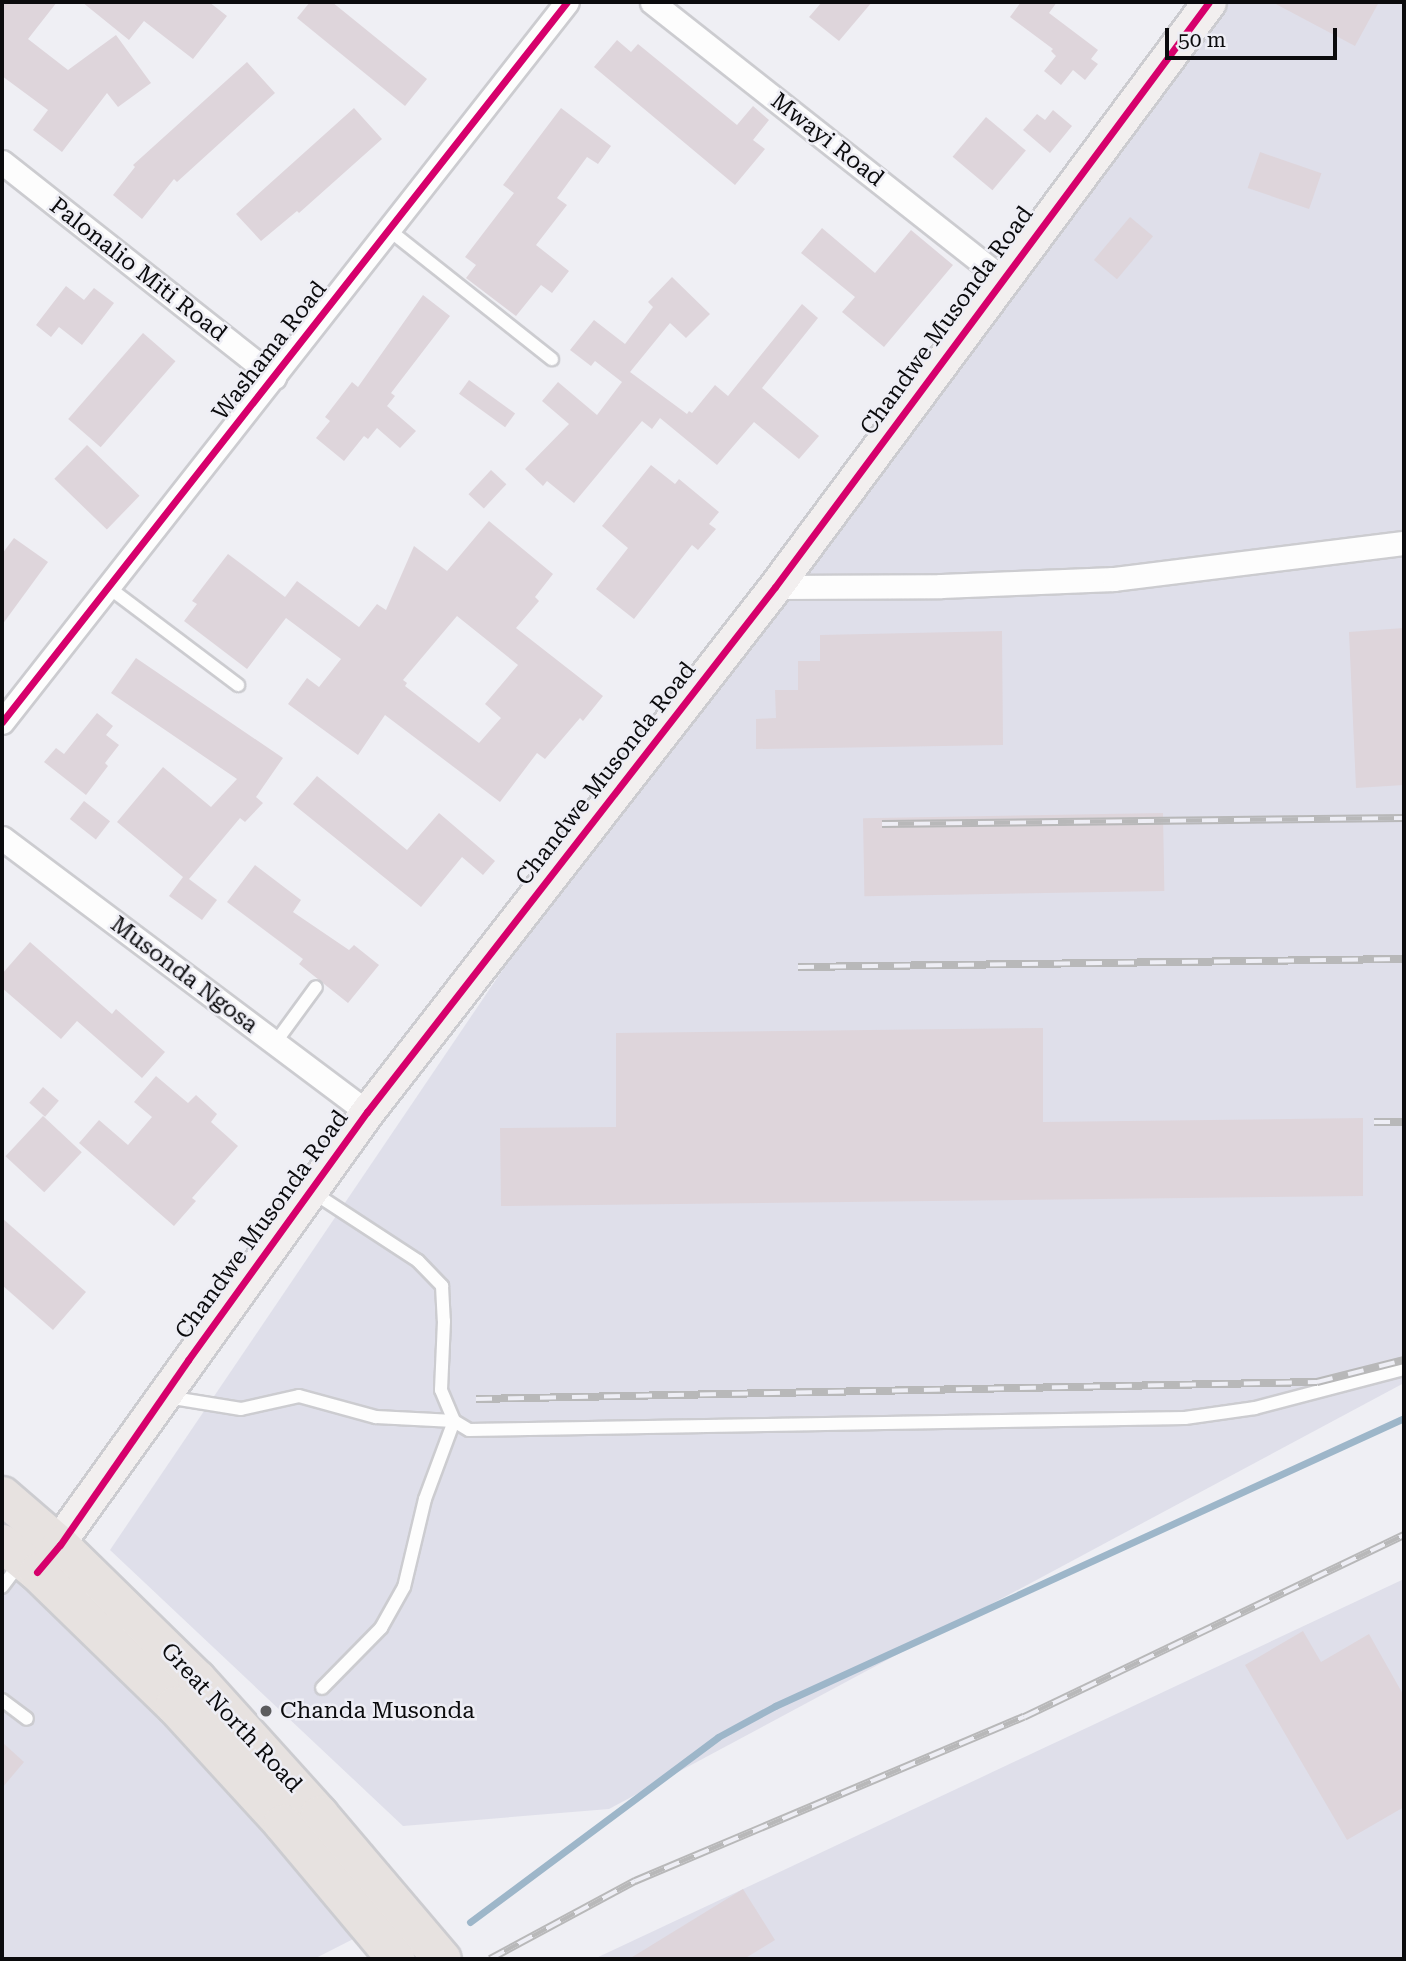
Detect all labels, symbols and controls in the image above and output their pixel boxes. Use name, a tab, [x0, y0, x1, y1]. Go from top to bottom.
scale bar	[1168, 14, 1340, 58]
text: 50 m	[1178, 28, 1226, 52]
street label: Mwayi Road	[765, 87, 889, 193]
street label: Palonalio Miti Road	[44, 192, 232, 348]
street label: Chandwe Musonda Road	[855, 201, 1039, 441]
street label: Washama Road	[207, 276, 333, 426]
street label: Chandwe Musonda Road	[510, 657, 702, 891]
street label: Musonda Ngosa	[105, 911, 263, 1039]
street label: Chandwe Musonda Road	[170, 1105, 354, 1345]
street label: Great North Road	[155, 1638, 307, 1798]
place label: Chanda Musonda	[280, 1697, 475, 1725]
marker: Chanda Musonda	[258, 1703, 274, 1719]

